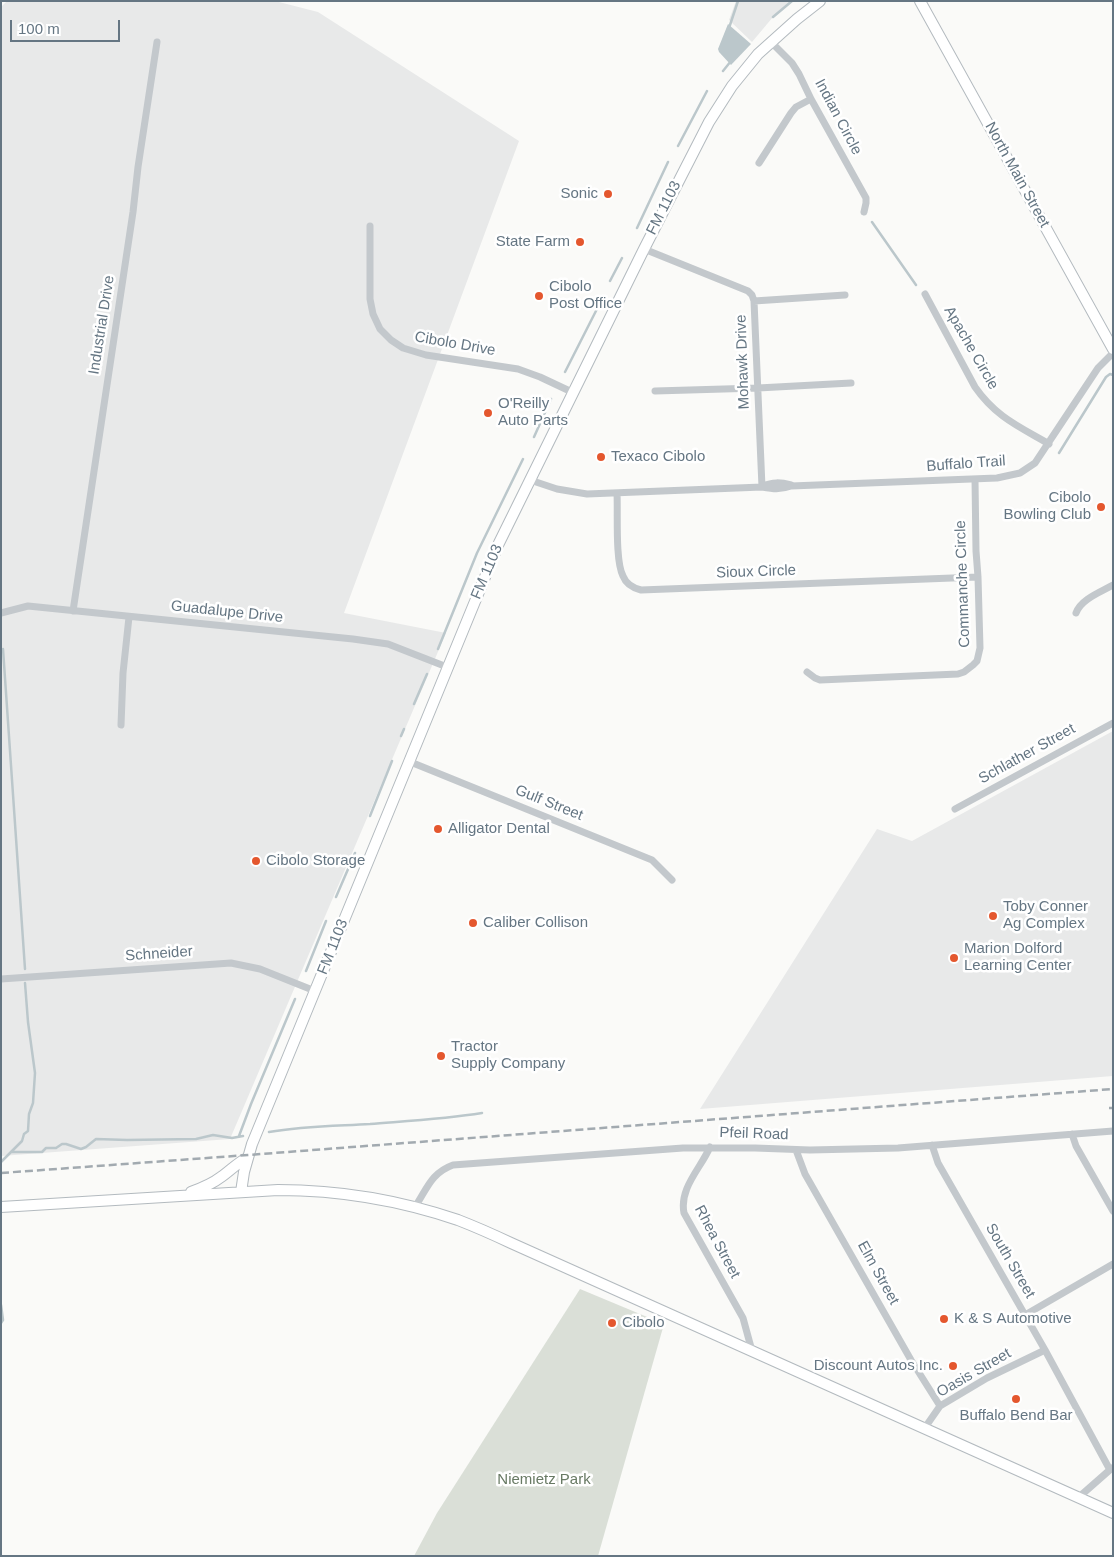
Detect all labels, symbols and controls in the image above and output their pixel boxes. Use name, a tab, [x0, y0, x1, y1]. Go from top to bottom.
scale bar	[12, 10, 122, 42]
text: 100 m	[18, 20, 60, 37]
street label: Indian Circle	[810, 76, 866, 158]
street label: North Main Street	[981, 119, 1053, 231]
street label: FM 1103	[643, 178, 685, 238]
place label: Sonic	[560, 185, 598, 203]
marker: Sonic	[602, 188, 614, 200]
place label: State Farm	[496, 233, 570, 251]
marker: State Farm	[574, 236, 586, 248]
street label: Industrial Drive	[85, 274, 119, 376]
place label: Cibolo Post Office	[549, 278, 622, 313]
marker: Cibolo Post Office	[533, 290, 545, 302]
street label: Apache Circle	[940, 303, 1002, 393]
street label: Mohawk Drive	[732, 314, 754, 410]
street label: Cibolo Drive	[413, 328, 497, 360]
place label: O'Reilly Auto Parts	[498, 395, 568, 430]
marker: O'Reilly Auto Parts	[482, 407, 494, 419]
place label: Texaco Cibolo	[611, 448, 705, 466]
marker: Texaco Cibolo	[595, 451, 607, 463]
street label: Buffalo Trail	[926, 452, 1006, 476]
place label: Cibolo Bowling Club	[1003, 489, 1091, 524]
marker: Cibolo Bowling Club	[1095, 501, 1107, 513]
street label: Commanche Circle	[952, 520, 974, 648]
street label: FM 1103	[467, 542, 507, 602]
street label: Sioux Circle	[716, 562, 796, 582]
street label: Guadalupe Drive	[170, 597, 284, 627]
street label: Schlather Street	[976, 720, 1078, 788]
street label: Gulf Street	[512, 781, 586, 825]
place label: Alligator Dental	[448, 820, 550, 838]
marker: Alligator Dental	[432, 823, 444, 835]
place label: Cibolo Storage	[266, 852, 365, 870]
marker: Cibolo Storage	[250, 855, 262, 867]
place label: Toby Conner Ag Complex	[1003, 898, 1088, 933]
marker: Toby Conner Ag Complex	[987, 910, 999, 922]
place label: Caliber Collison	[483, 914, 588, 932]
street label: FM 1103	[314, 917, 352, 977]
marker: Caliber Collison	[467, 917, 479, 929]
place label: Marion Dolford Learning Center	[964, 940, 1072, 975]
street label: Schneider	[125, 943, 193, 965]
marker: Marion Dolford Learning Center	[948, 952, 960, 964]
place label: Tractor Supply Company	[451, 1038, 565, 1073]
marker: Tractor Supply Company	[435, 1050, 447, 1062]
street label: Pfeil Road	[719, 1124, 789, 1144]
street label: Rhea Street	[690, 1202, 744, 1282]
street label: South Street	[981, 1220, 1039, 1302]
street label: Elm Street	[853, 1238, 903, 1308]
place label: K & S Automotive	[954, 1310, 1072, 1328]
marker: K & S Automotive	[938, 1313, 950, 1325]
place label: Cibolo	[622, 1314, 665, 1332]
marker: Cibolo	[606, 1317, 618, 1329]
street label: Oasis Street	[934, 1345, 1014, 1401]
place label: Discount Autos Inc.	[814, 1357, 943, 1375]
marker: Discount Autos Inc.	[947, 1360, 959, 1372]
marker: Buffalo Bend Bar	[1010, 1393, 1022, 1405]
place label: Buffalo Bend Bar	[959, 1407, 1073, 1425]
park label: Niemietz Park	[497, 1471, 591, 1489]

